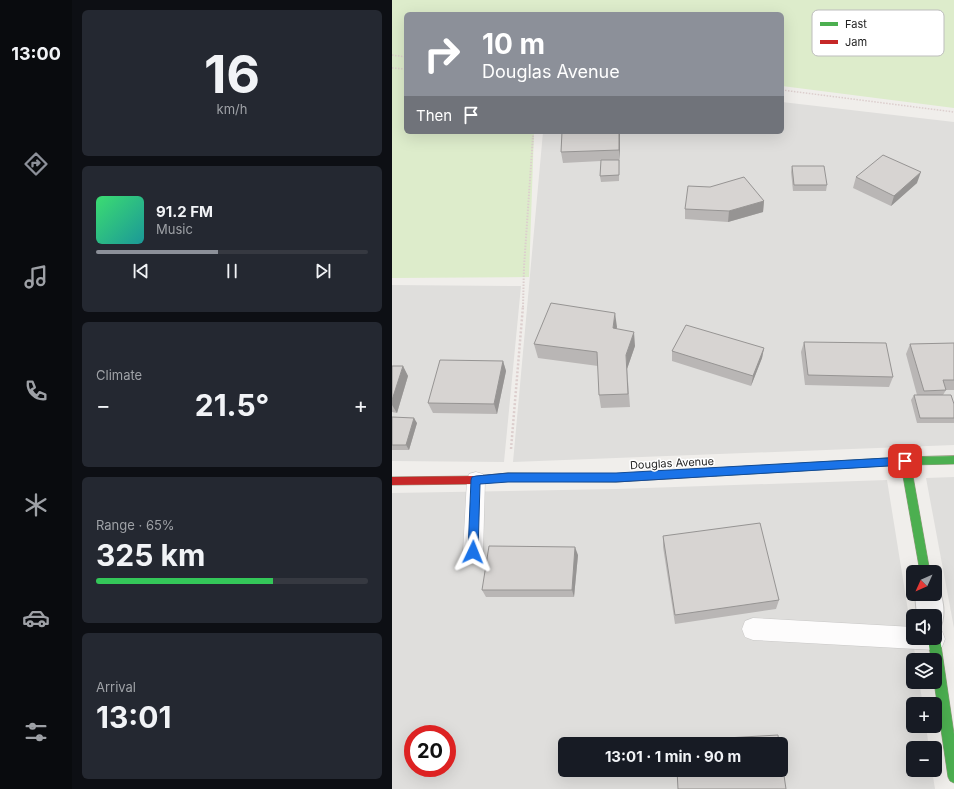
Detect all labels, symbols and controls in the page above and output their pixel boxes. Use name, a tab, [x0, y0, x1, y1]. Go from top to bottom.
legend	[812, 10, 944, 56]
text: Fast	[845, 17, 867, 31]
text: 10 m	[482, 27, 545, 61]
icon: right	[416, 28, 468, 80]
text: Jam	[845, 35, 867, 49]
text: 13:00	[11, 43, 61, 64]
text: 16	[204, 43, 260, 106]
text: Douglas Avenue	[482, 61, 620, 82]
text: km/h	[217, 101, 247, 117]
icon: arrive	[460, 104, 482, 126]
text: Then	[416, 106, 452, 125]
icon: directions	[22, 150, 50, 178]
text: 91.2 FM	[156, 202, 213, 221]
text: Music	[156, 221, 193, 237]
icon: previous	[130, 260, 152, 282]
icon: pause	[221, 260, 243, 282]
icon: next	[312, 260, 334, 282]
icon: music	[22, 263, 50, 291]
text: Climate	[96, 367, 142, 383]
icon: phone	[22, 377, 50, 405]
text: 21.5°	[195, 387, 269, 423]
text: −	[96, 392, 111, 418]
text: +	[353, 392, 368, 418]
pin	[888, 444, 922, 478]
icon: arrive	[894, 450, 916, 472]
street label: Douglas Avenue	[630, 454, 714, 472]
icon: climate	[22, 491, 50, 519]
text: Range · 65%	[96, 517, 175, 533]
position arrow	[452, 531, 494, 573]
text: 325 km	[96, 537, 205, 573]
north arrow	[906, 565, 942, 601]
map controls	[906, 565, 942, 777]
icon: car	[22, 604, 50, 632]
button: sound	[906, 609, 942, 645]
button: layers	[906, 653, 942, 689]
text: Arrival	[96, 679, 136, 695]
button: +	[906, 697, 942, 733]
text: 13:01	[96, 699, 171, 735]
icon: filters	[22, 718, 50, 746]
speed limit sign: 20	[404, 725, 456, 777]
button: −	[906, 741, 942, 777]
text: 13:01 · 1 min · 90 m	[605, 747, 741, 766]

